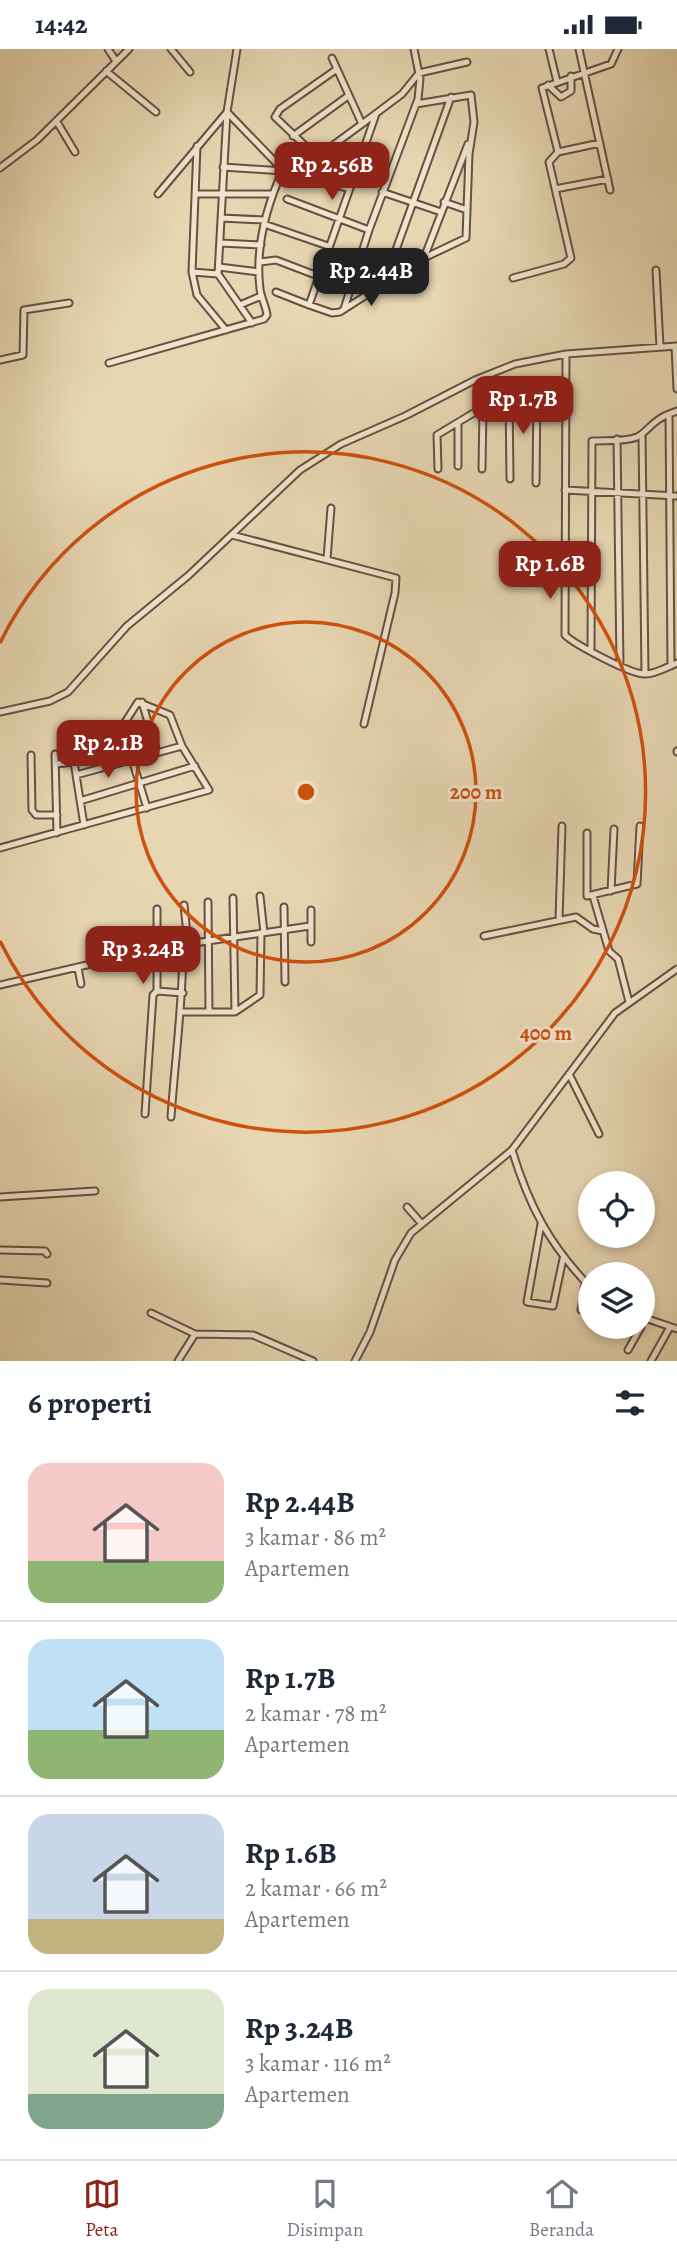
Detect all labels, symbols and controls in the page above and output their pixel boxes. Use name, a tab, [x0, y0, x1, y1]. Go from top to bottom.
text: 14:42	[35, 7, 88, 42]
pin: Rp 2.56B	[260, 143, 404, 202]
text: Rp 2.56B	[290, 149, 374, 180]
pin: Rp 2.44B	[299, 249, 443, 308]
text: Rp 2.44B	[329, 255, 413, 286]
pin: Rp 1.7B	[458, 377, 588, 436]
text: Rp 1.7B	[488, 383, 558, 414]
pin: Rp 1.6B	[485, 541, 615, 601]
text: Rp 1.6B	[515, 548, 585, 579]
pin: Rp 2.1B	[43, 721, 173, 780]
text: Rp 2.1B	[73, 727, 143, 758]
text: 200 m	[450, 778, 503, 806]
centre of rings	[294, 780, 318, 804]
pin: Rp 3.24B	[71, 927, 215, 986]
text: Rp 3.24B	[101, 933, 185, 964]
text: 400 m	[520, 1019, 573, 1047]
map controls	[578, 1171, 655, 1339]
button: locate	[578, 1171, 655, 1248]
button: layers	[578, 1262, 655, 1339]
text: 6 properti	[28, 1383, 152, 1423]
icon: filters	[611, 1384, 649, 1422]
text: Rp 2.44B	[245, 1482, 355, 1522]
icon: home	[84, 1491, 168, 1575]
text: 3 kamar · 86 m²	[245, 1522, 386, 1553]
text: Apartemen	[245, 1553, 350, 1584]
text: Rp 1.7B	[245, 1658, 336, 1698]
icon: home	[84, 1667, 168, 1751]
text: 2 kamar · 78 m²	[245, 1698, 387, 1729]
text: Apartemen	[245, 1729, 350, 1760]
text: Rp 1.6B	[245, 1833, 337, 1873]
icon: home	[84, 1842, 168, 1926]
text: 2 kamar · 66 m²	[245, 1873, 387, 1904]
text: Apartemen	[245, 1904, 350, 1935]
text: Rp 3.24B	[245, 2008, 354, 2048]
icon: home	[84, 2017, 168, 2101]
text: 3 kamar · 116 m²	[245, 2048, 391, 2079]
text: Apartemen	[245, 2079, 350, 2110]
tab: Peta	[83, 2175, 121, 2243]
tab: Disimpan	[287, 2175, 363, 2243]
tab: Beranda	[529, 2175, 594, 2243]

